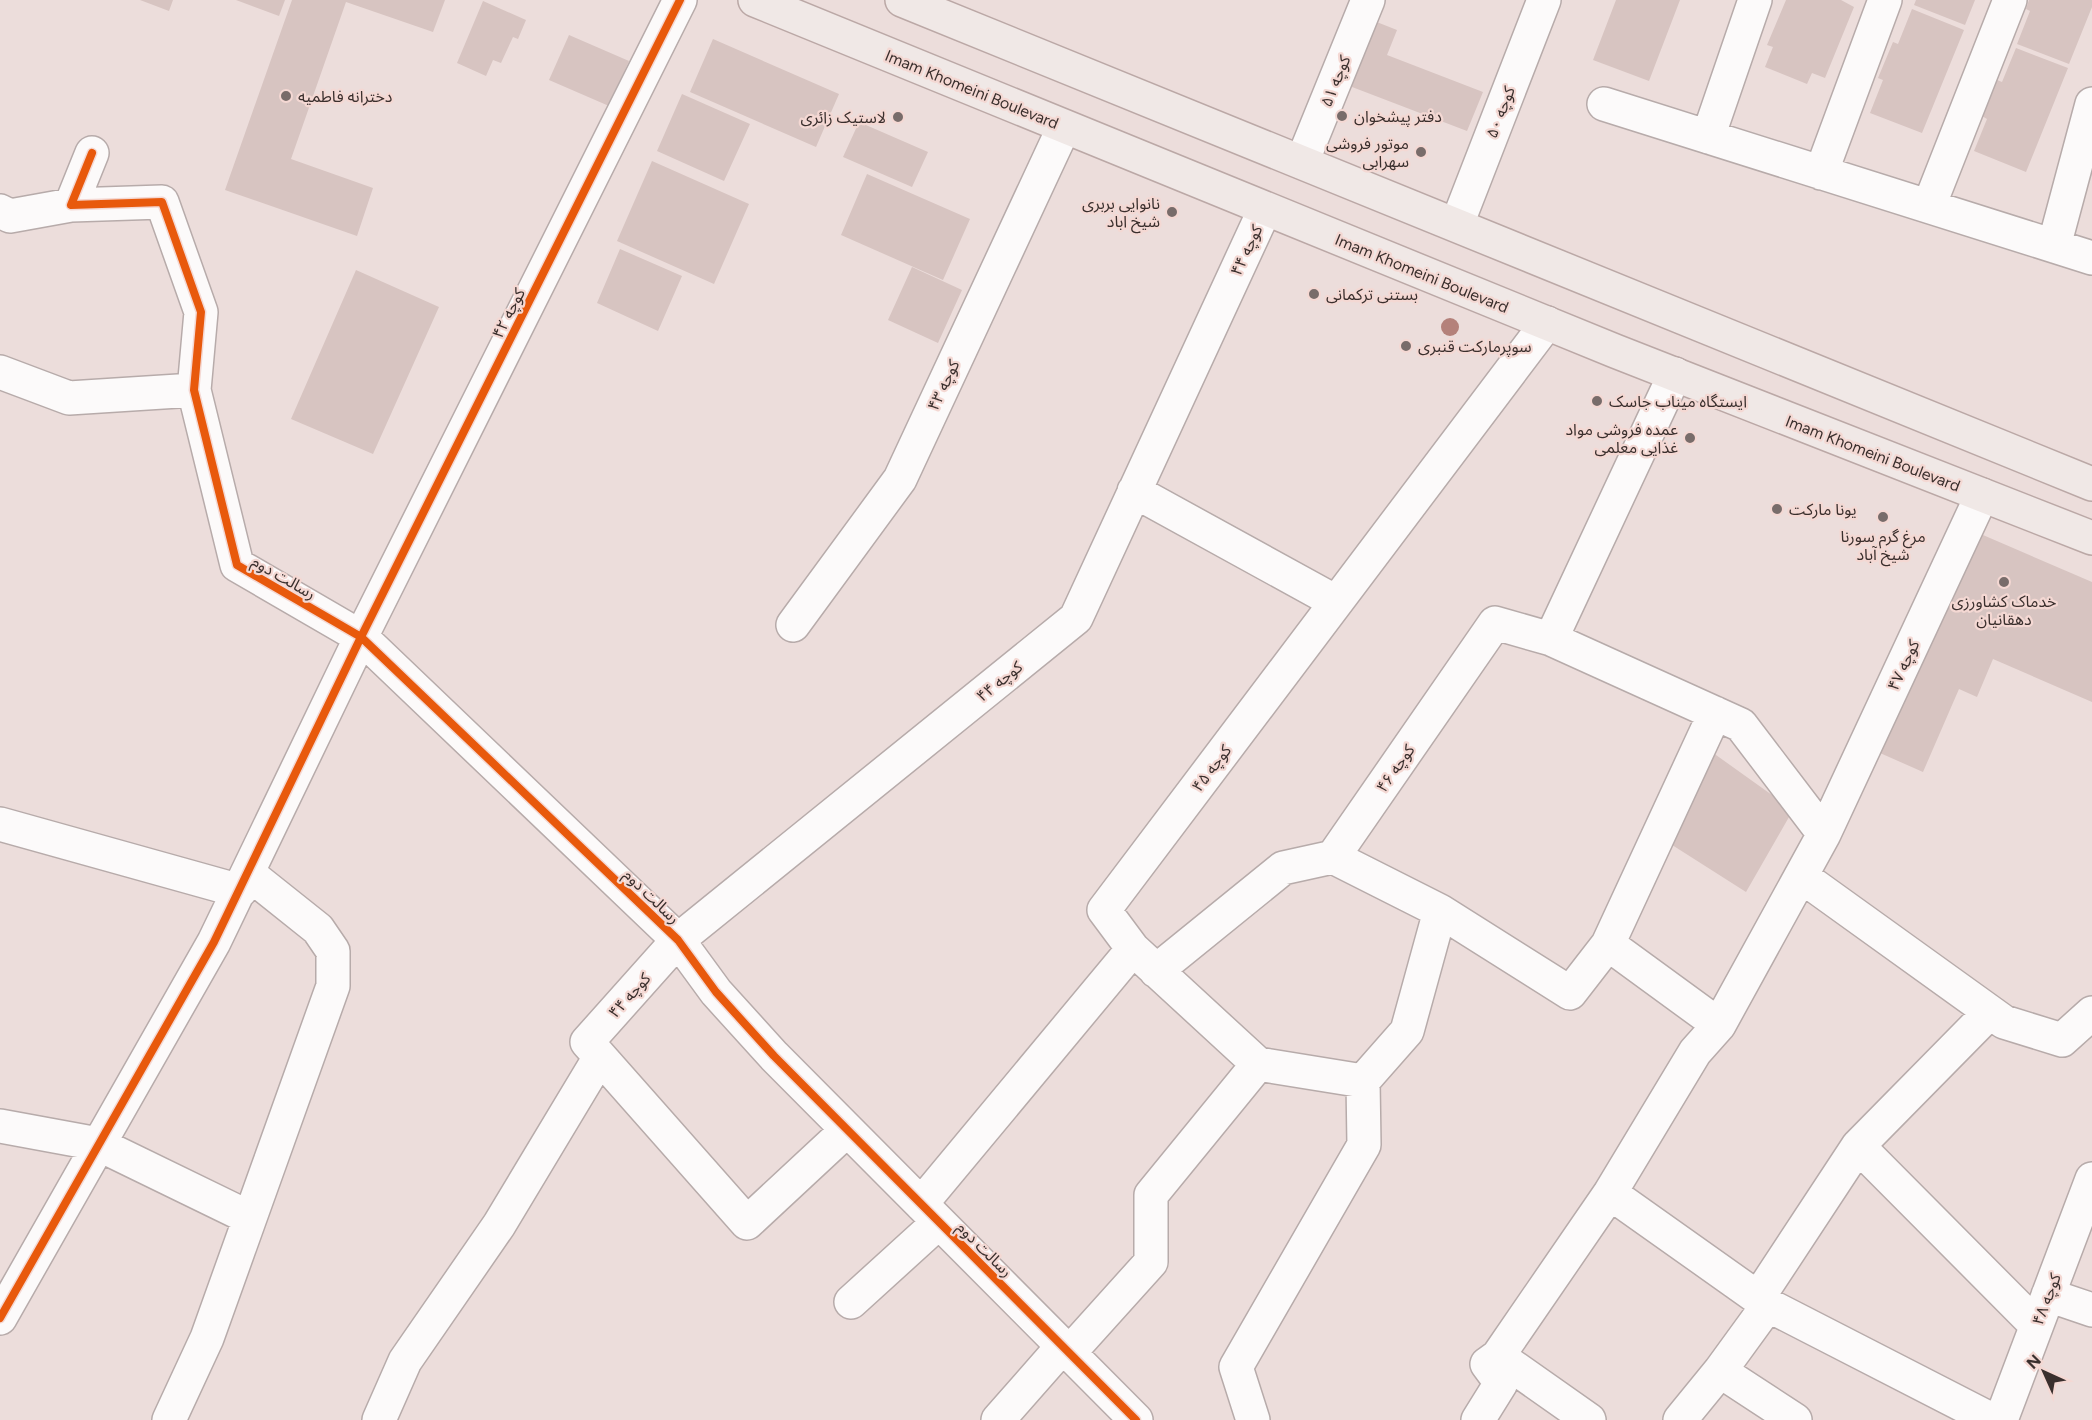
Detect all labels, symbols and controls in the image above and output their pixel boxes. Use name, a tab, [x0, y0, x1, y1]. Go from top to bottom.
street label: Imam Khomeini Boulevard	[882, 46, 1061, 133]
street label: کوچه ۵۱	[1317, 52, 1355, 110]
street label: کوچه ۵۰	[1482, 83, 1520, 141]
place label: دخترانه فاطمیه	[298, 87, 392, 106]
marker: دخترانه فاطمیه	[279, 89, 293, 103]
place label: دفتر پیشخوان	[1354, 107, 1442, 127]
place label: لاستیک زائری	[801, 108, 886, 127]
marker: دفتر پیشخوان	[1335, 109, 1349, 123]
marker: لاستیک زائری	[891, 110, 905, 124]
place label: موتور فروشی سهرابی	[1326, 134, 1409, 171]
marker: موتور فروشی سهرابی	[1414, 145, 1428, 159]
place label: نانوایی بربری شیخ اباد	[1082, 194, 1160, 234]
marker: نانوایی بربری شیخ اباد	[1165, 205, 1179, 219]
street label: کوچه ۴۴	[1227, 222, 1268, 279]
street label: Imam Khomeini Boulevard	[1332, 230, 1511, 317]
street label: کوچه ۴۲	[488, 285, 530, 342]
place label: بستنی ترکمانی	[1326, 285, 1418, 304]
marker: بستنی ترکمانی	[1307, 287, 1321, 301]
place label: سوپرمارکت قنبری	[1418, 337, 1532, 357]
marker: سوپرمارکت قنبری	[1399, 339, 1413, 353]
street label: کوچه ۴۳	[924, 357, 965, 414]
place label: ایستگاه میناب جاسک	[1609, 392, 1747, 411]
marker: ایستگاه میناب جاسک	[1590, 394, 1604, 408]
street label: Imam Khomeini Boulevard	[1783, 411, 1963, 496]
place label: عمده فروشی مواد غذایی معلمی	[1565, 420, 1678, 457]
marker: عمده فروشی مواد غذایی معلمی	[1683, 431, 1697, 445]
place label: یونا مارکت	[1789, 500, 1857, 519]
marker: یونا مارکت	[1770, 502, 1784, 516]
marker: مرغ گرم سورنا شیخ آباد	[1876, 510, 1890, 524]
place label: مرغ گرم سورنا شیخ آباد	[1840, 527, 1926, 567]
street label: رسالت دوم	[247, 552, 319, 606]
marker: خدماک کشاورزی دهقانیان	[1997, 575, 2011, 589]
place label: خدماک کشاورزی دهقانیان	[1952, 592, 2056, 629]
street label: کوچه ۴۷	[1884, 637, 1925, 694]
street label: کوچه ۴۴	[973, 657, 1027, 706]
street label: کوچه ۴۵	[1188, 741, 1236, 796]
street label: کوچه ۴۶	[1372, 741, 1420, 796]
street label: رسالت دوم	[618, 865, 684, 930]
street label: کوچه ۴۴	[604, 969, 655, 1022]
street label: رسالت دوم	[951, 1218, 1016, 1283]
street label: کوچه ۴۸	[2028, 1270, 2066, 1328]
north arrow	[2014, 1342, 2074, 1402]
text: N	[2023, 1351, 2045, 1373]

